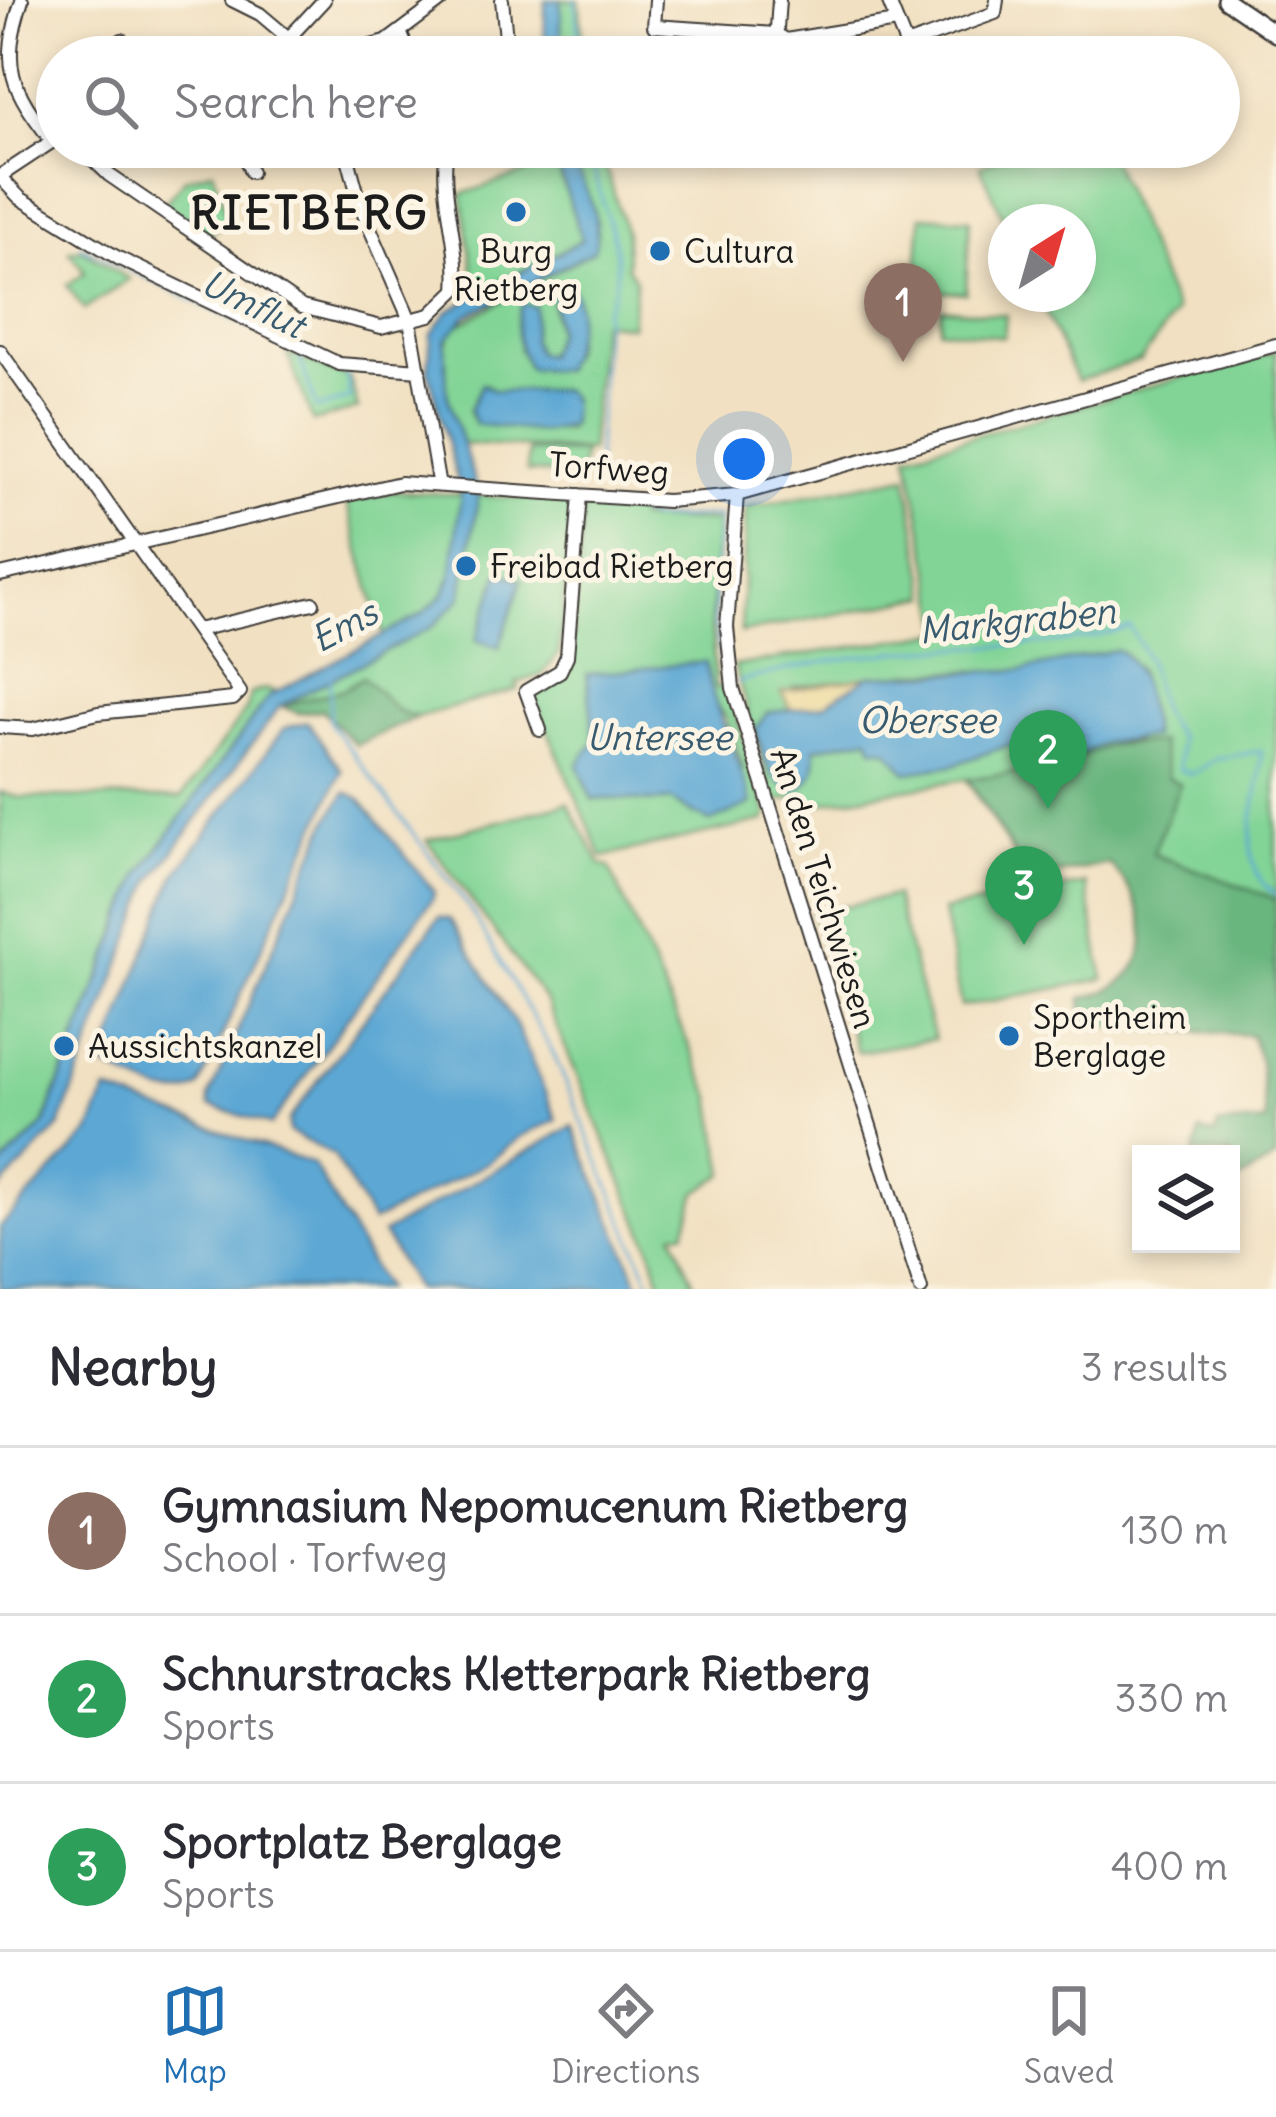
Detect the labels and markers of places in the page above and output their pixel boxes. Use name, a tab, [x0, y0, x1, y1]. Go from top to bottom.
marker: Burg Rietberg	[503, 199, 529, 225]
place label: Burg Rietberg	[454, 230, 578, 310]
place label: Cultura	[684, 230, 794, 272]
marker: Cultura	[647, 238, 673, 264]
pin: 1	[864, 263, 942, 362]
place label: Freibad Rietberg	[490, 545, 734, 587]
marker: Freibad Rietberg	[453, 553, 479, 579]
pin: 2	[1009, 710, 1087, 809]
pin: 3	[985, 846, 1063, 945]
place label: Sportheim Berglage	[1033, 996, 1186, 1076]
marker: Sportheim Berglage	[996, 1023, 1022, 1049]
place label: Aussichtskanzel	[88, 1025, 322, 1067]
marker: Aussichtskanzel	[51, 1033, 77, 1059]

